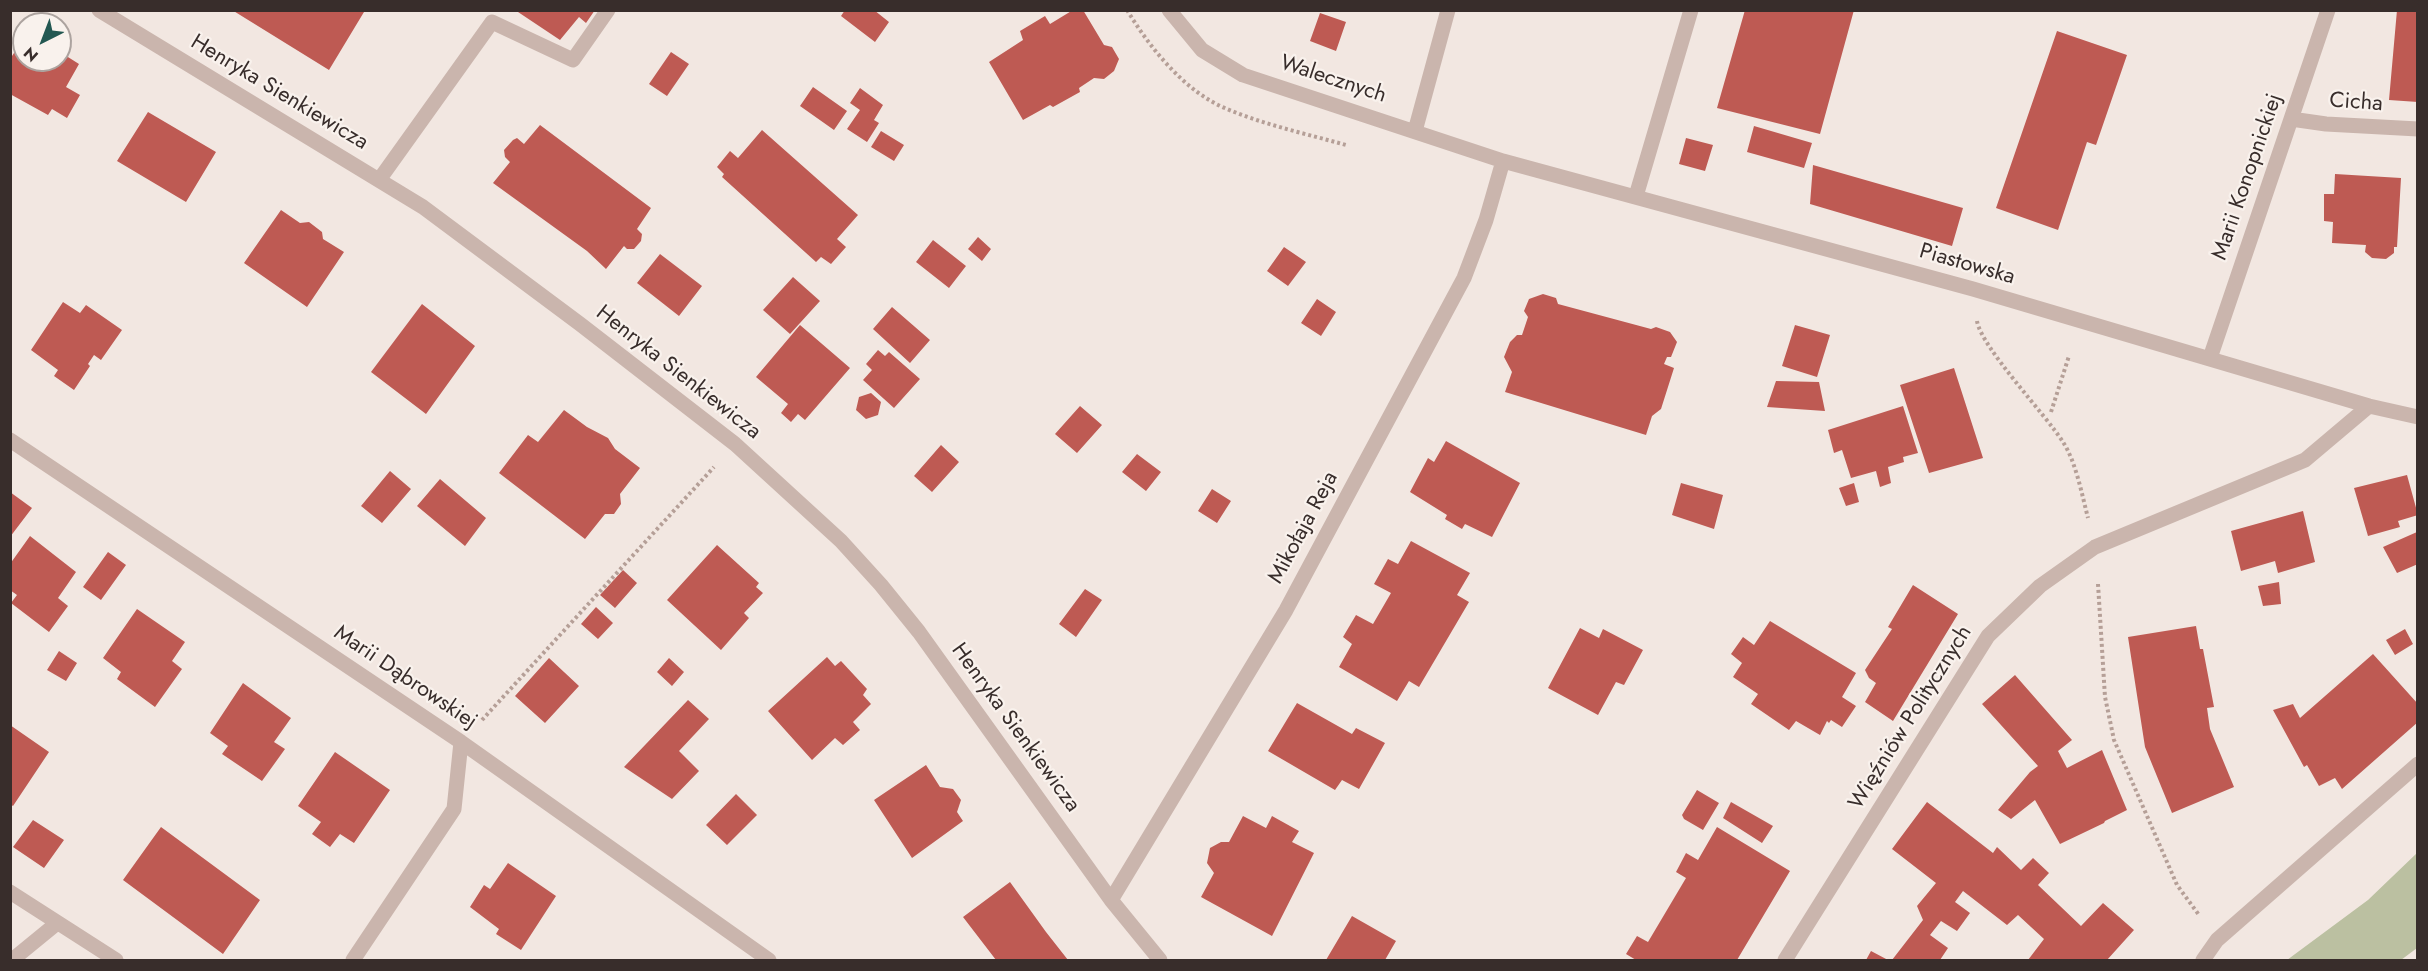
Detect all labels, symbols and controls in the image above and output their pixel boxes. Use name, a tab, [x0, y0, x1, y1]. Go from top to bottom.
north arrow	[12, 12, 72, 72]
street label: Henryka Sienkiewicza	[185, 30, 373, 156]
text: N	[19, 41, 43, 67]
street label: Walecznych	[1277, 50, 1389, 110]
street label: Cicha	[2328, 88, 2384, 118]
street label: Marii Konopnickiej	[2207, 90, 2289, 264]
street label: Piastowska	[1916, 239, 2018, 291]
street label: Henryka Sienkiewicza	[590, 300, 766, 446]
street label: Mikołaja Reja	[1263, 468, 1345, 588]
street label: Marii Dąbrowskiej	[328, 620, 482, 736]
street label: Więźniów Politycznych	[1844, 621, 1978, 815]
street label: Henryka Sienkiewicza	[945, 638, 1085, 818]

